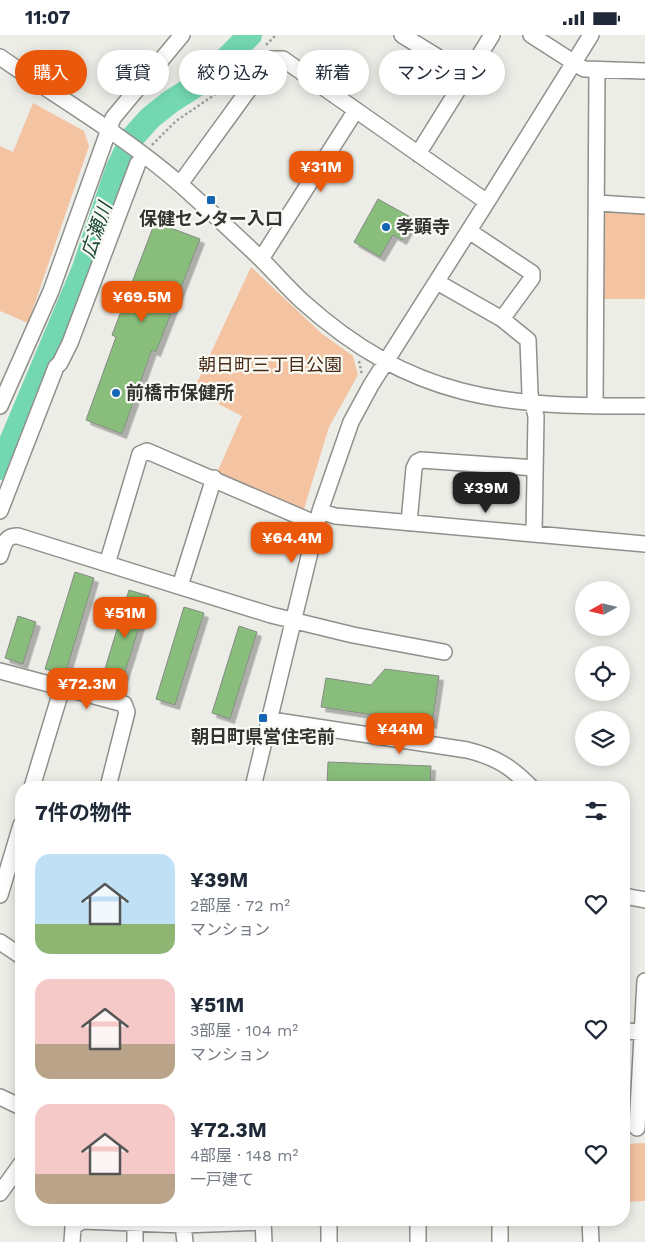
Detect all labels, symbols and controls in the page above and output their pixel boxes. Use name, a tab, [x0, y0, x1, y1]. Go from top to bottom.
text: 11:07	[25, 6, 70, 29]
chip: 購入	[15, 50, 87, 95]
chip: 賃貸	[97, 50, 169, 95]
chip: 絞り込み	[179, 50, 287, 95]
chip: 新着	[297, 50, 369, 95]
chip: マンション	[379, 50, 505, 95]
pin: ¥31M	[291, 151, 351, 193]
text: ¥31M	[300, 157, 342, 176]
marker: 保健センター入口	[205, 194, 217, 206]
water label: 広瀬川	[76, 198, 117, 261]
place label: 保健センター入口	[139, 208, 283, 229]
place label: 孝顕寺	[396, 216, 450, 237]
marker: 孝顕寺	[380, 221, 392, 233]
pin: ¥69.5M	[101, 281, 183, 323]
text: ¥69.5M	[113, 287, 171, 306]
park label: 朝日町三丁目公園	[198, 354, 342, 375]
place label: 前橋市保健所	[126, 382, 234, 403]
marker: 前橋市保健所	[110, 387, 122, 399]
pin: ¥39M	[456, 471, 516, 514]
text: ¥39M	[464, 478, 508, 497]
pin: ¥64.4M	[251, 521, 333, 564]
text: ¥64.4M	[262, 528, 322, 547]
north arrow	[575, 581, 630, 636]
map controls	[575, 581, 630, 766]
pin: ¥51M	[95, 597, 155, 639]
text: ¥51M	[104, 603, 146, 622]
button: locate	[575, 646, 630, 701]
pin: ¥72.3M	[46, 667, 128, 710]
text: ¥72.3M	[58, 674, 116, 693]
button: layers	[575, 711, 630, 766]
marker: 朝日町県営住宅前	[257, 712, 269, 724]
pin: ¥44M	[370, 713, 430, 755]
text: ¥44M	[377, 719, 423, 738]
place label: 朝日町県営住宅前	[191, 726, 335, 747]
icon: filters	[582, 797, 610, 825]
text: 7件の物件	[35, 800, 132, 825]
text: ¥39M	[190, 867, 249, 892]
icon: home	[75, 874, 135, 934]
icon: heart	[582, 890, 610, 918]
text: 2部屋 · 72 m²	[190, 896, 290, 915]
text: マンション	[190, 920, 270, 939]
text: ¥51M	[190, 992, 244, 1017]
icon: home	[75, 999, 135, 1059]
icon: heart	[582, 1015, 610, 1043]
text: 3部屋 · 104 m²	[190, 1021, 298, 1040]
text: マンション	[190, 1045, 270, 1064]
text: ¥72.3M	[190, 1117, 267, 1142]
icon: home	[75, 1124, 135, 1184]
icon: heart	[582, 1140, 610, 1168]
text: 4部屋 · 148 m²	[190, 1146, 298, 1165]
text: 一戸建て	[190, 1170, 254, 1189]

